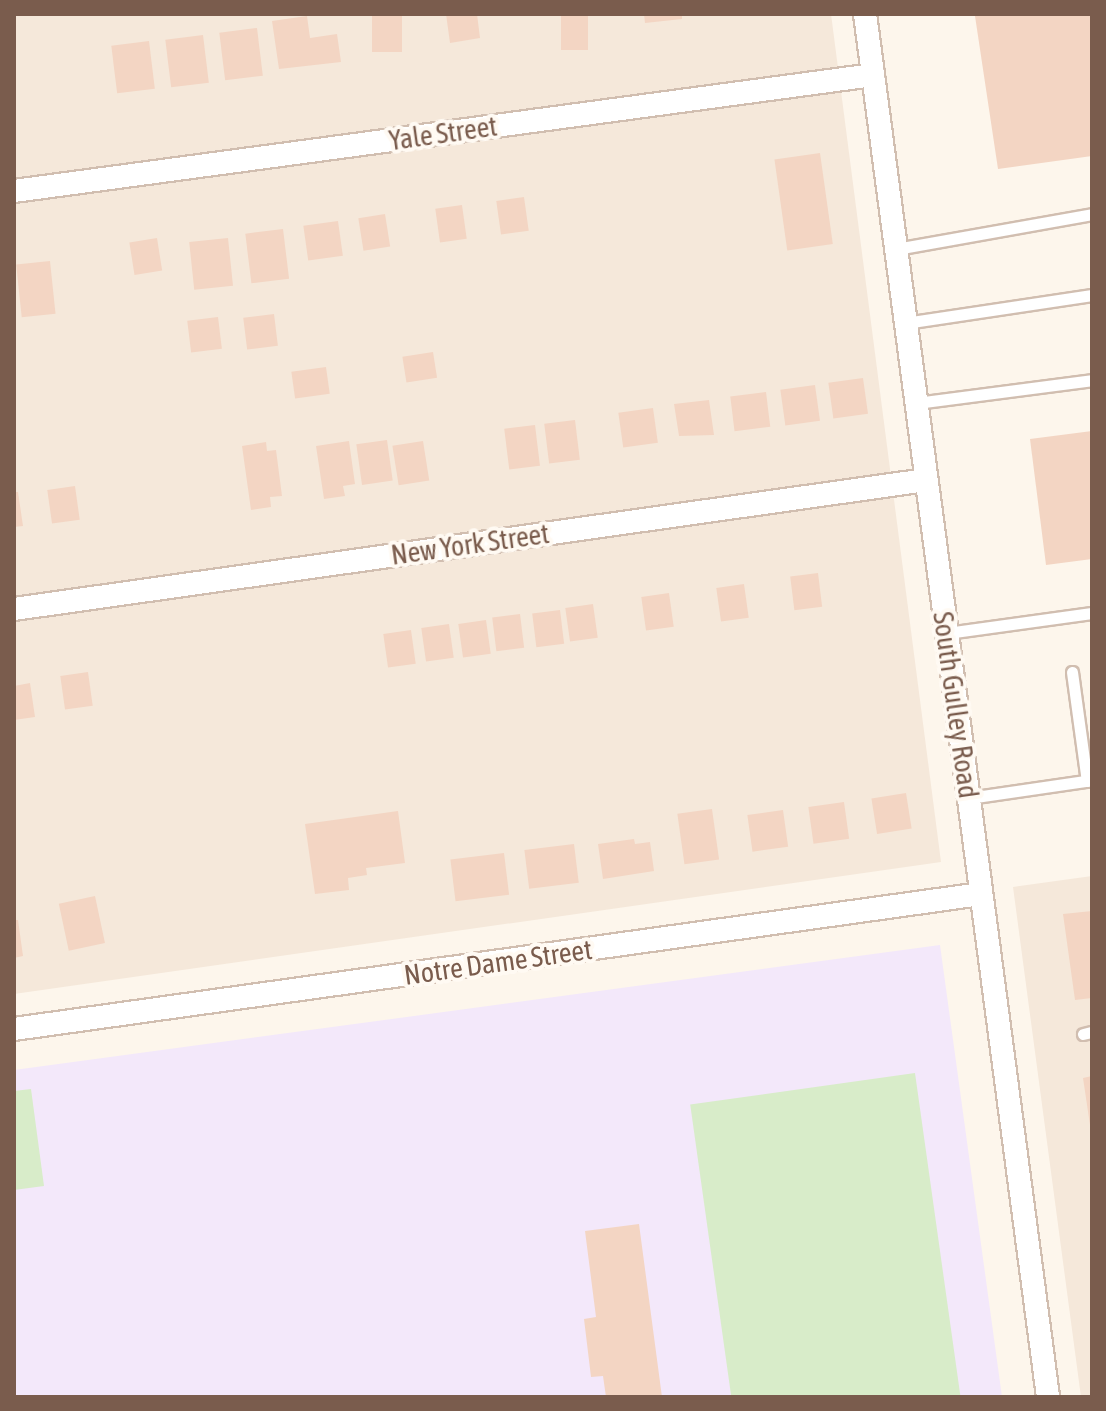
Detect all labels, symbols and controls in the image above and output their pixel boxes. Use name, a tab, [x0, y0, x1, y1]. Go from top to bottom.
street label: Yale Street	[387, 109, 499, 157]
street label: New York Street	[389, 516, 551, 572]
street label: South Gulley Road	[926, 610, 986, 800]
street label: Notre Dame Street	[402, 932, 594, 992]

